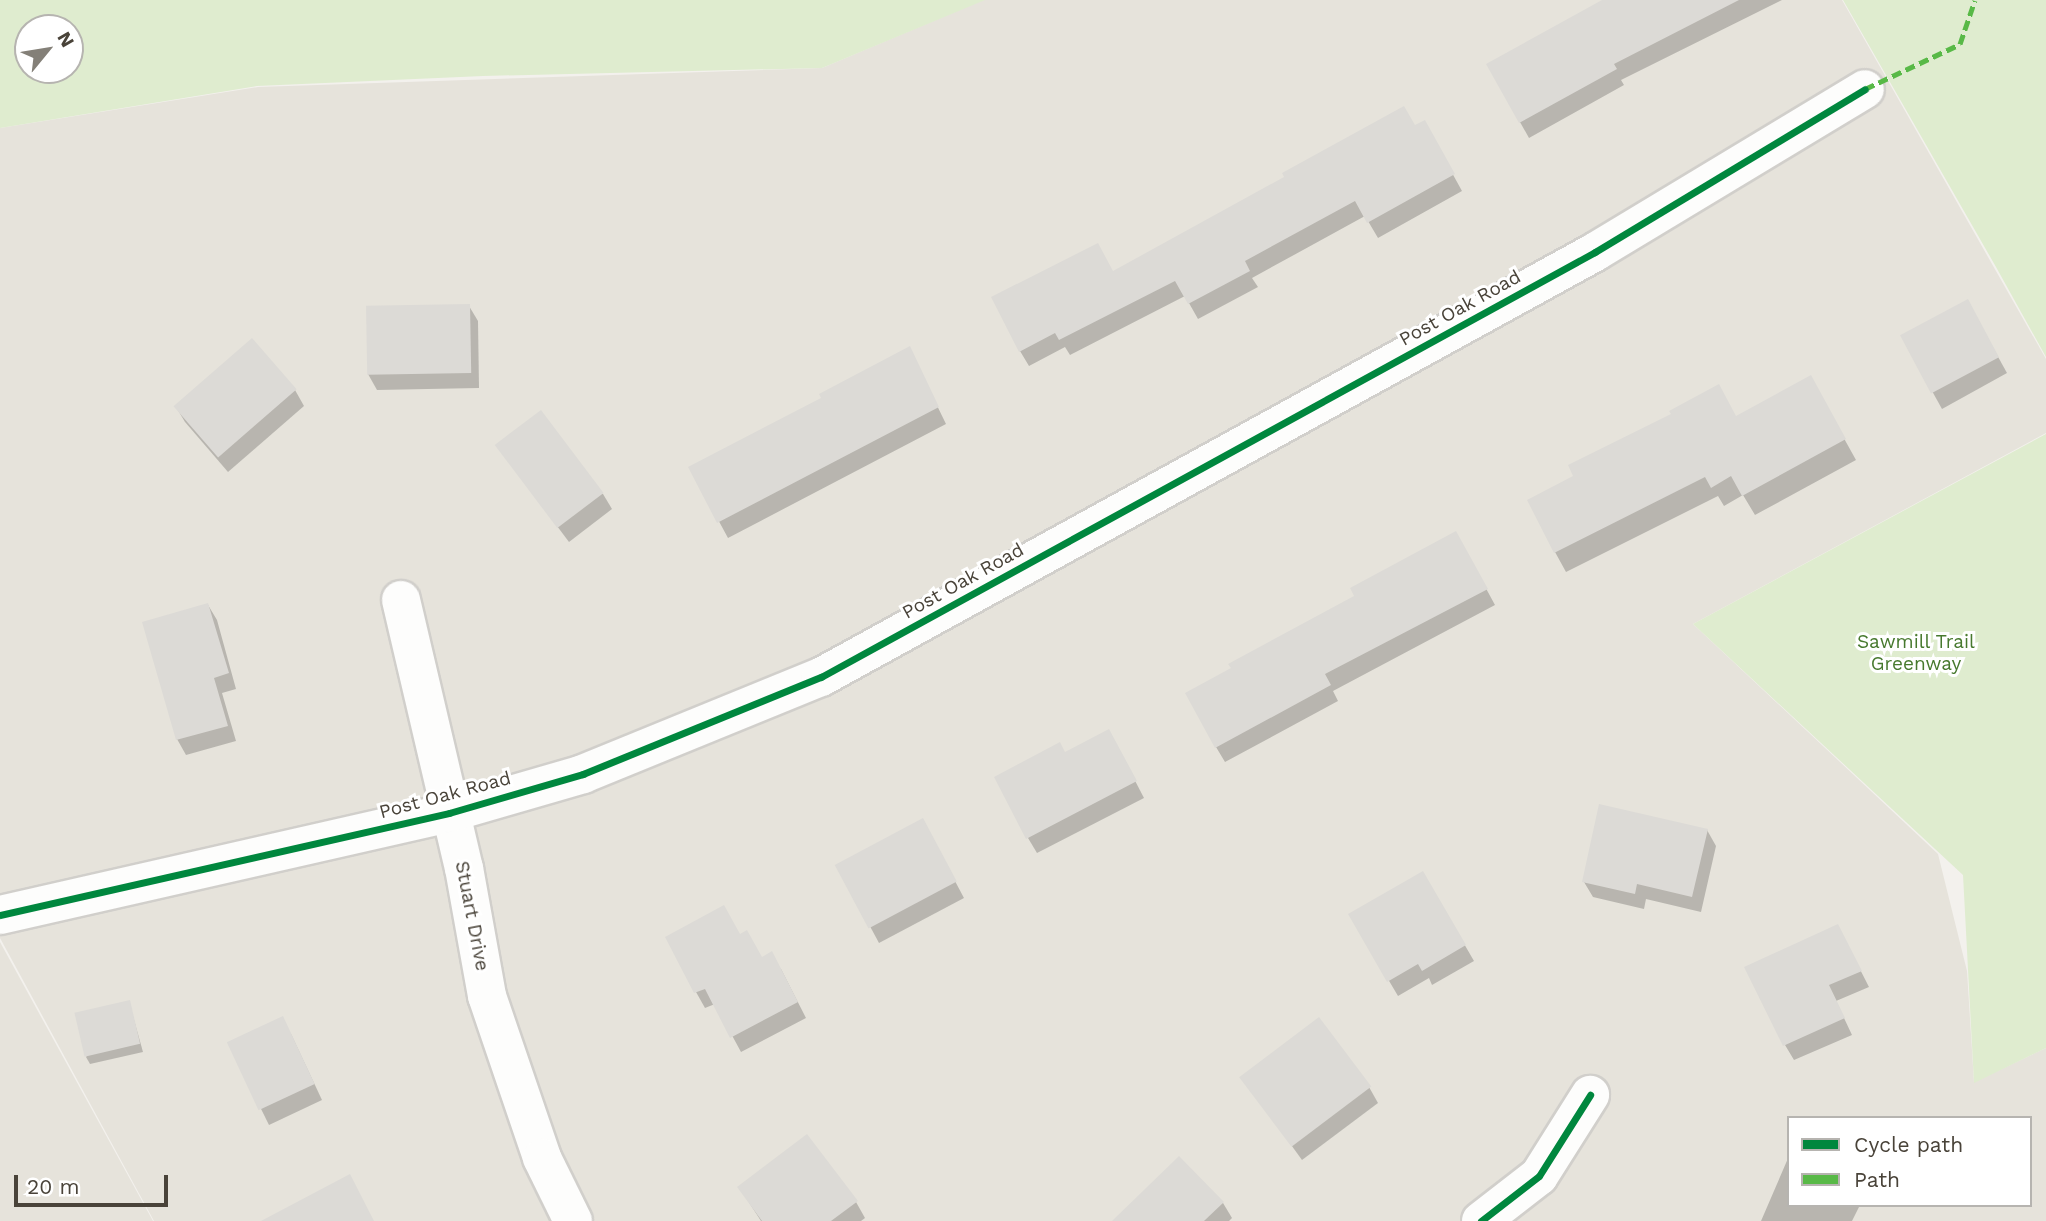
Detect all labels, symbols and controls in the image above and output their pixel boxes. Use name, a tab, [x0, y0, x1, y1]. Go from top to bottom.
north arrow	[14, 14, 84, 84]
text: N	[52, 27, 79, 51]
street label: Post Oak Road	[1395, 265, 1525, 351]
street label: Post Oak Road	[898, 538, 1028, 624]
park label: Sawmill Trail Greenway	[1857, 631, 1975, 675]
street label: Post Oak Road	[376, 766, 514, 824]
street label: Stuart Drive	[450, 859, 494, 973]
legend	[1787, 1116, 2032, 1207]
text: Cycle path	[1854, 1132, 1963, 1157]
scale bar	[18, 1162, 172, 1206]
text: Path	[1854, 1167, 1900, 1192]
text: 20 m	[27, 1174, 79, 1199]

